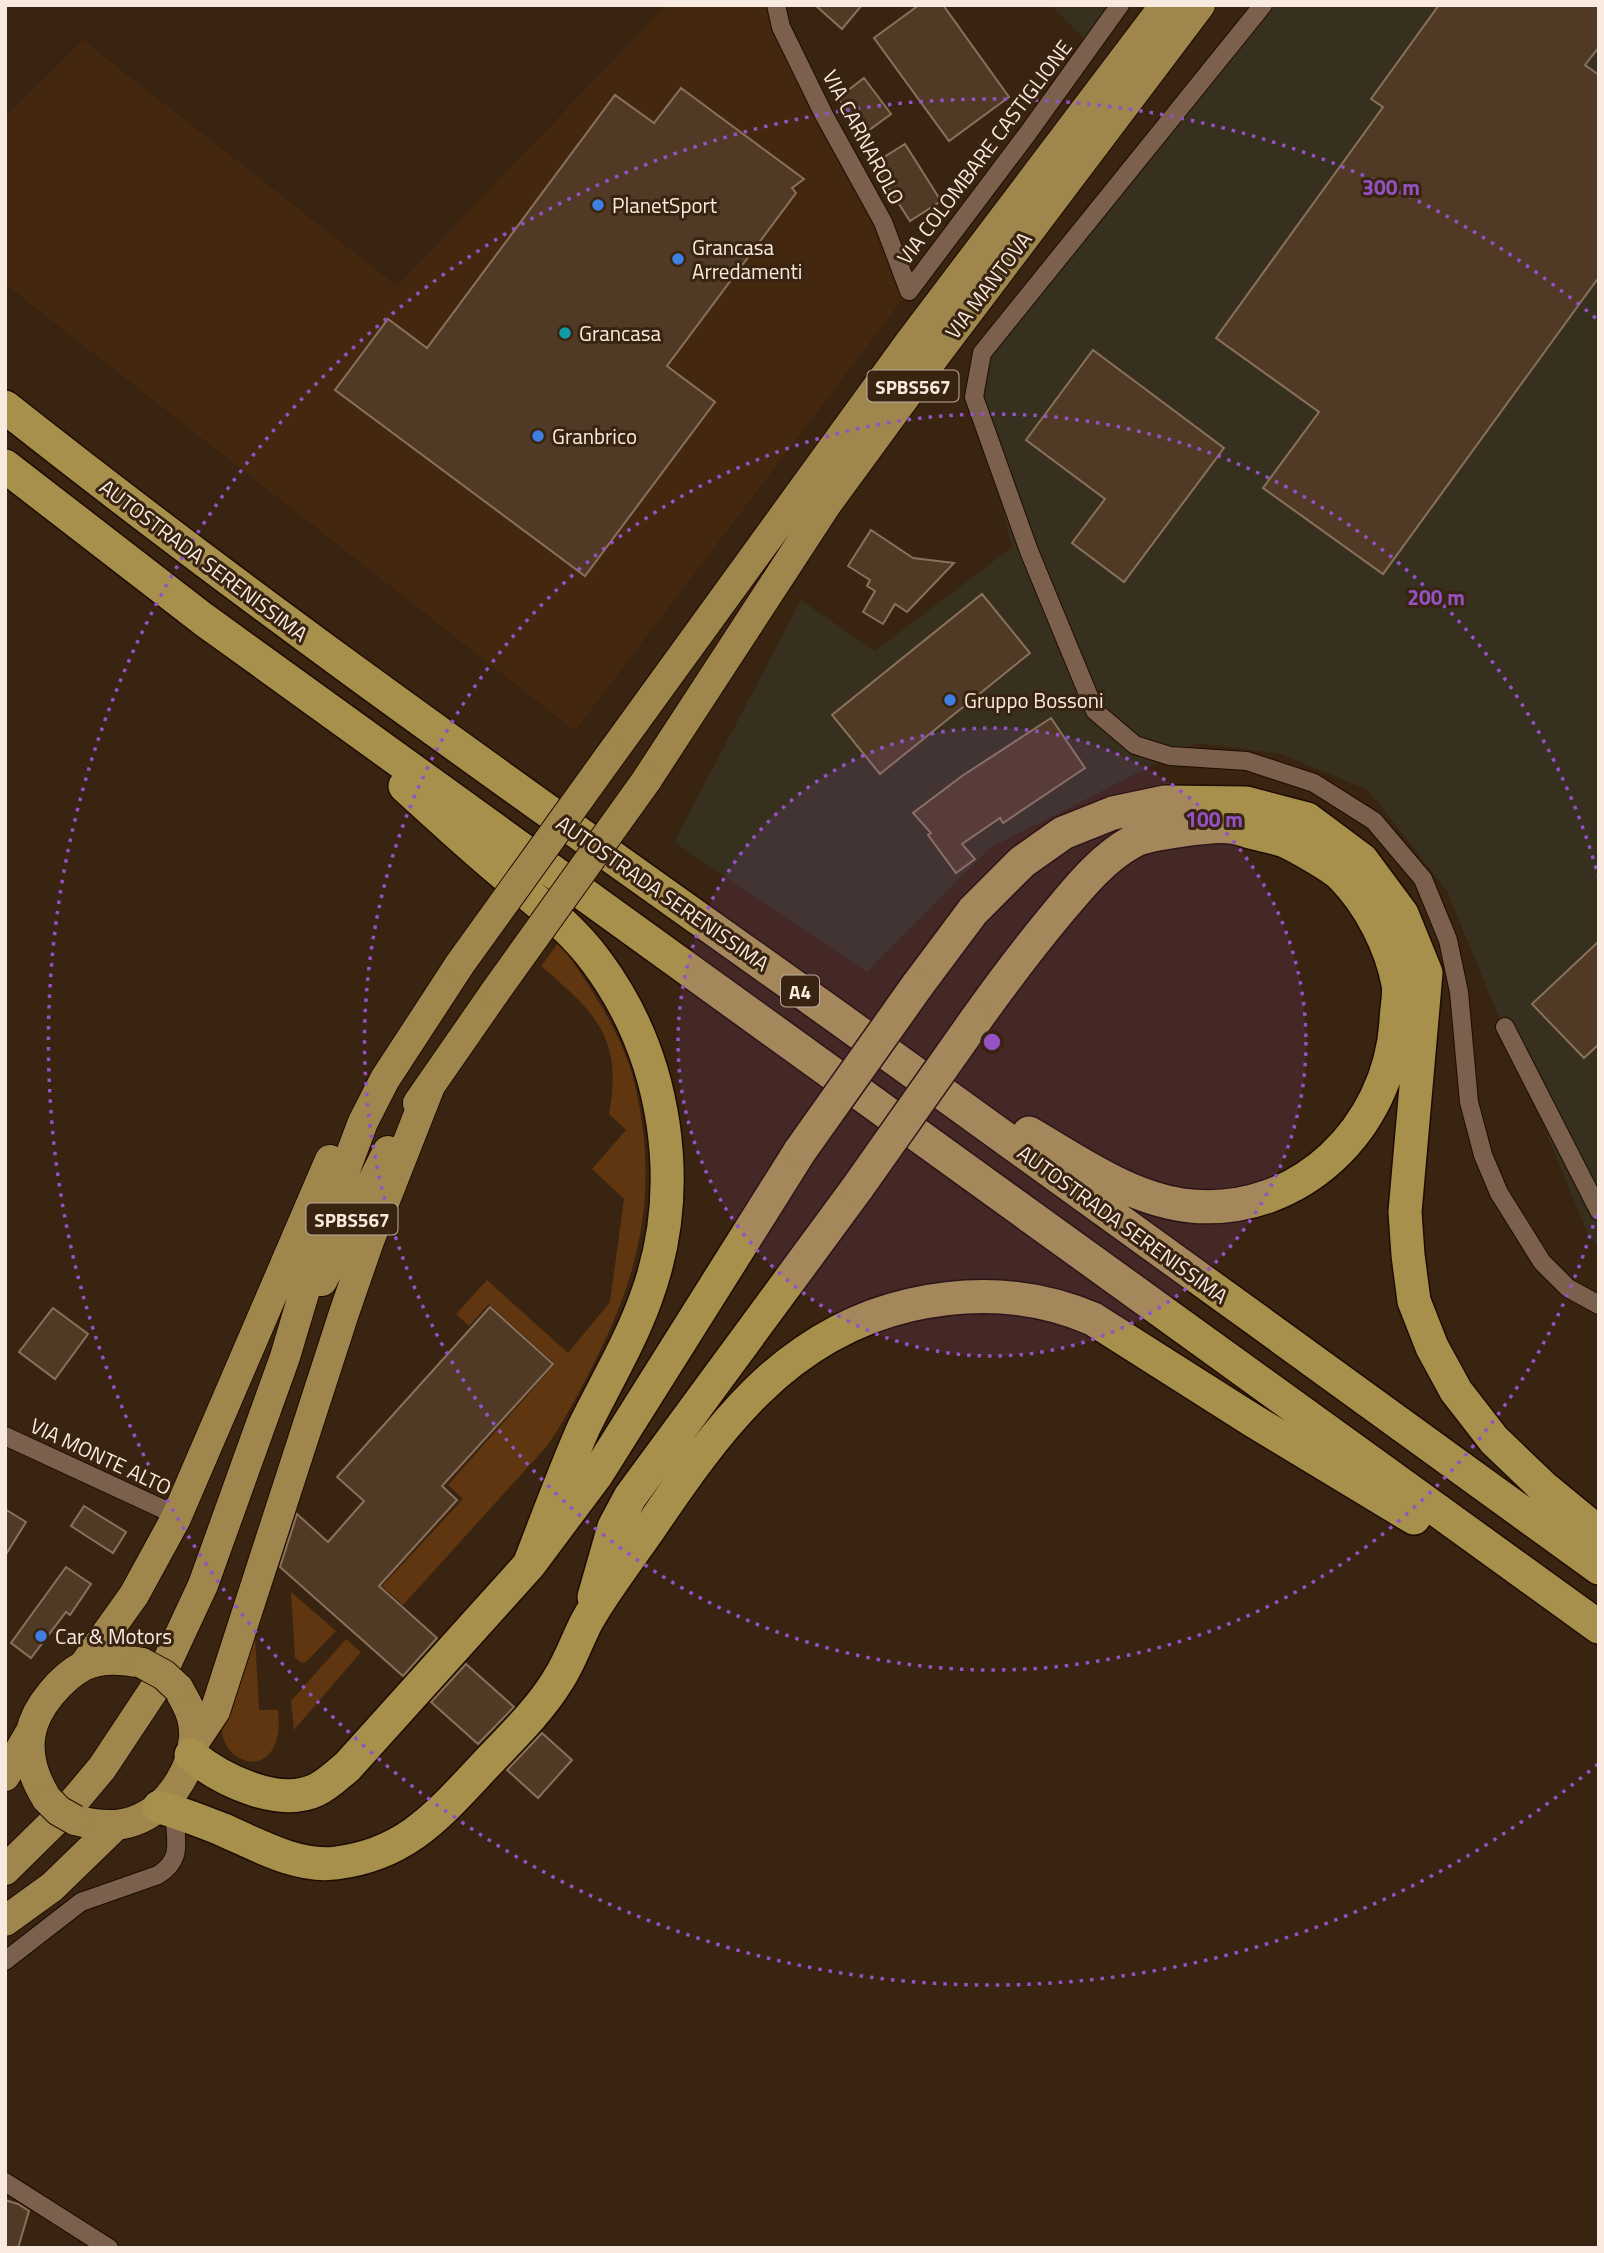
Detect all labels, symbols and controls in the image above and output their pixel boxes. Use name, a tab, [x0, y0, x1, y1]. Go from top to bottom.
street label: VIA COLOMBARE CASTIGLIONE	[889, 33, 1079, 271]
street label: VIA CARNAROLO	[815, 64, 913, 210]
text: 300 m	[1362, 171, 1420, 203]
place label: PlanetSport	[612, 189, 718, 221]
marker: PlanetSport	[590, 197, 606, 213]
street label: VIA MANTOVA	[937, 224, 1039, 345]
place label: Grancasa Arredamenti	[692, 231, 802, 287]
marker: Grancasa Arredamenti	[670, 251, 686, 267]
place label: Grancasa	[579, 317, 661, 349]
marker: Grancasa	[557, 325, 573, 341]
road number: SPBS567	[867, 370, 958, 402]
place label: Granbrico	[552, 420, 637, 452]
marker: Granbrico	[530, 428, 546, 444]
street label: AUTOSTRADA SERENISSIMA	[93, 471, 315, 649]
text: 200 m	[1407, 581, 1465, 613]
place label: Gruppo Bossoni	[964, 684, 1104, 716]
marker: Gruppo Bossoni	[942, 692, 958, 708]
text: 100 m	[1185, 803, 1243, 835]
street label: AUTOSTRADA SERENISSIMA	[550, 807, 776, 979]
road number: A4	[781, 976, 819, 1007]
centre of rings	[980, 1030, 1004, 1054]
street label: AUTOSTRADA SERENISSIMA	[1011, 1137, 1235, 1312]
road number: SPBS567	[306, 1204, 398, 1234]
street label: VIA MONTE ALTO	[25, 1409, 177, 1503]
place label: Car & Motors	[55, 1620, 172, 1652]
marker: Car & Motors	[33, 1628, 49, 1644]

